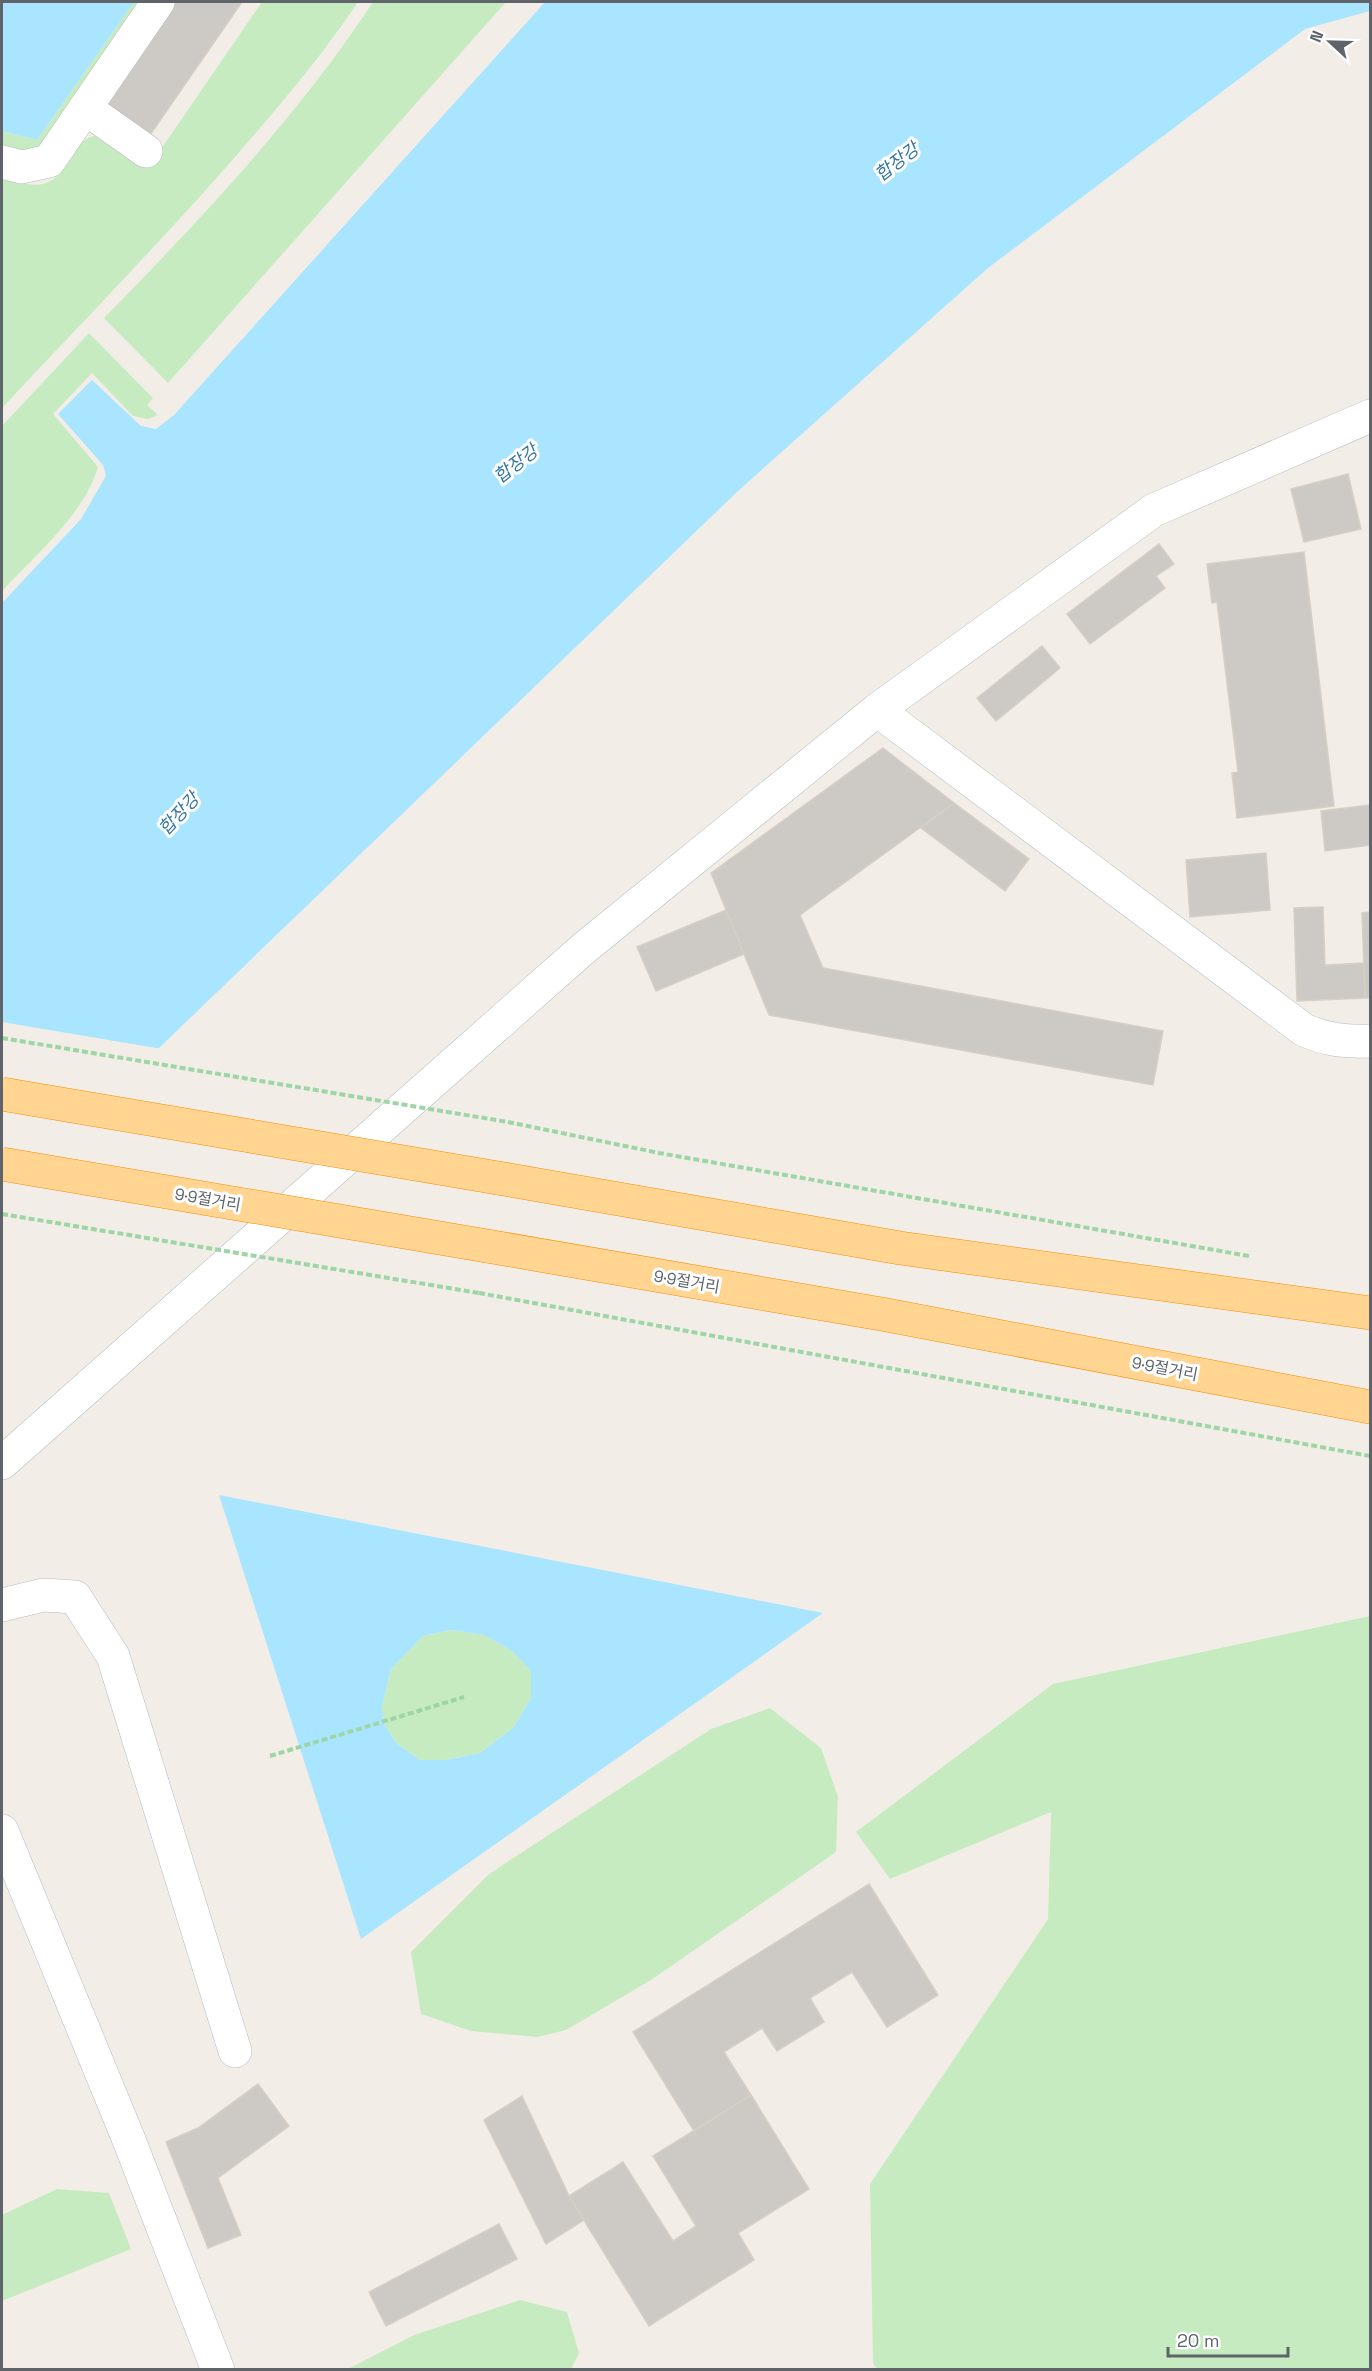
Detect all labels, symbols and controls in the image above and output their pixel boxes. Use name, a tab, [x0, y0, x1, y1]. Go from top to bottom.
north arrow	[1300, 12, 1360, 72]
text: N	[1305, 28, 1328, 45]
water label: 합장강	[870, 136, 925, 186]
water label: 합장강	[489, 438, 544, 488]
water label: 합장강	[153, 786, 206, 840]
street label: 9·9절거리	[173, 1183, 243, 1216]
street label: 9·9절거리	[652, 1265, 722, 1298]
street label: 9·9절거리	[1130, 1352, 1200, 1385]
scale bar	[1168, 2320, 1288, 2358]
text: 20 m	[1177, 2329, 1220, 2352]

